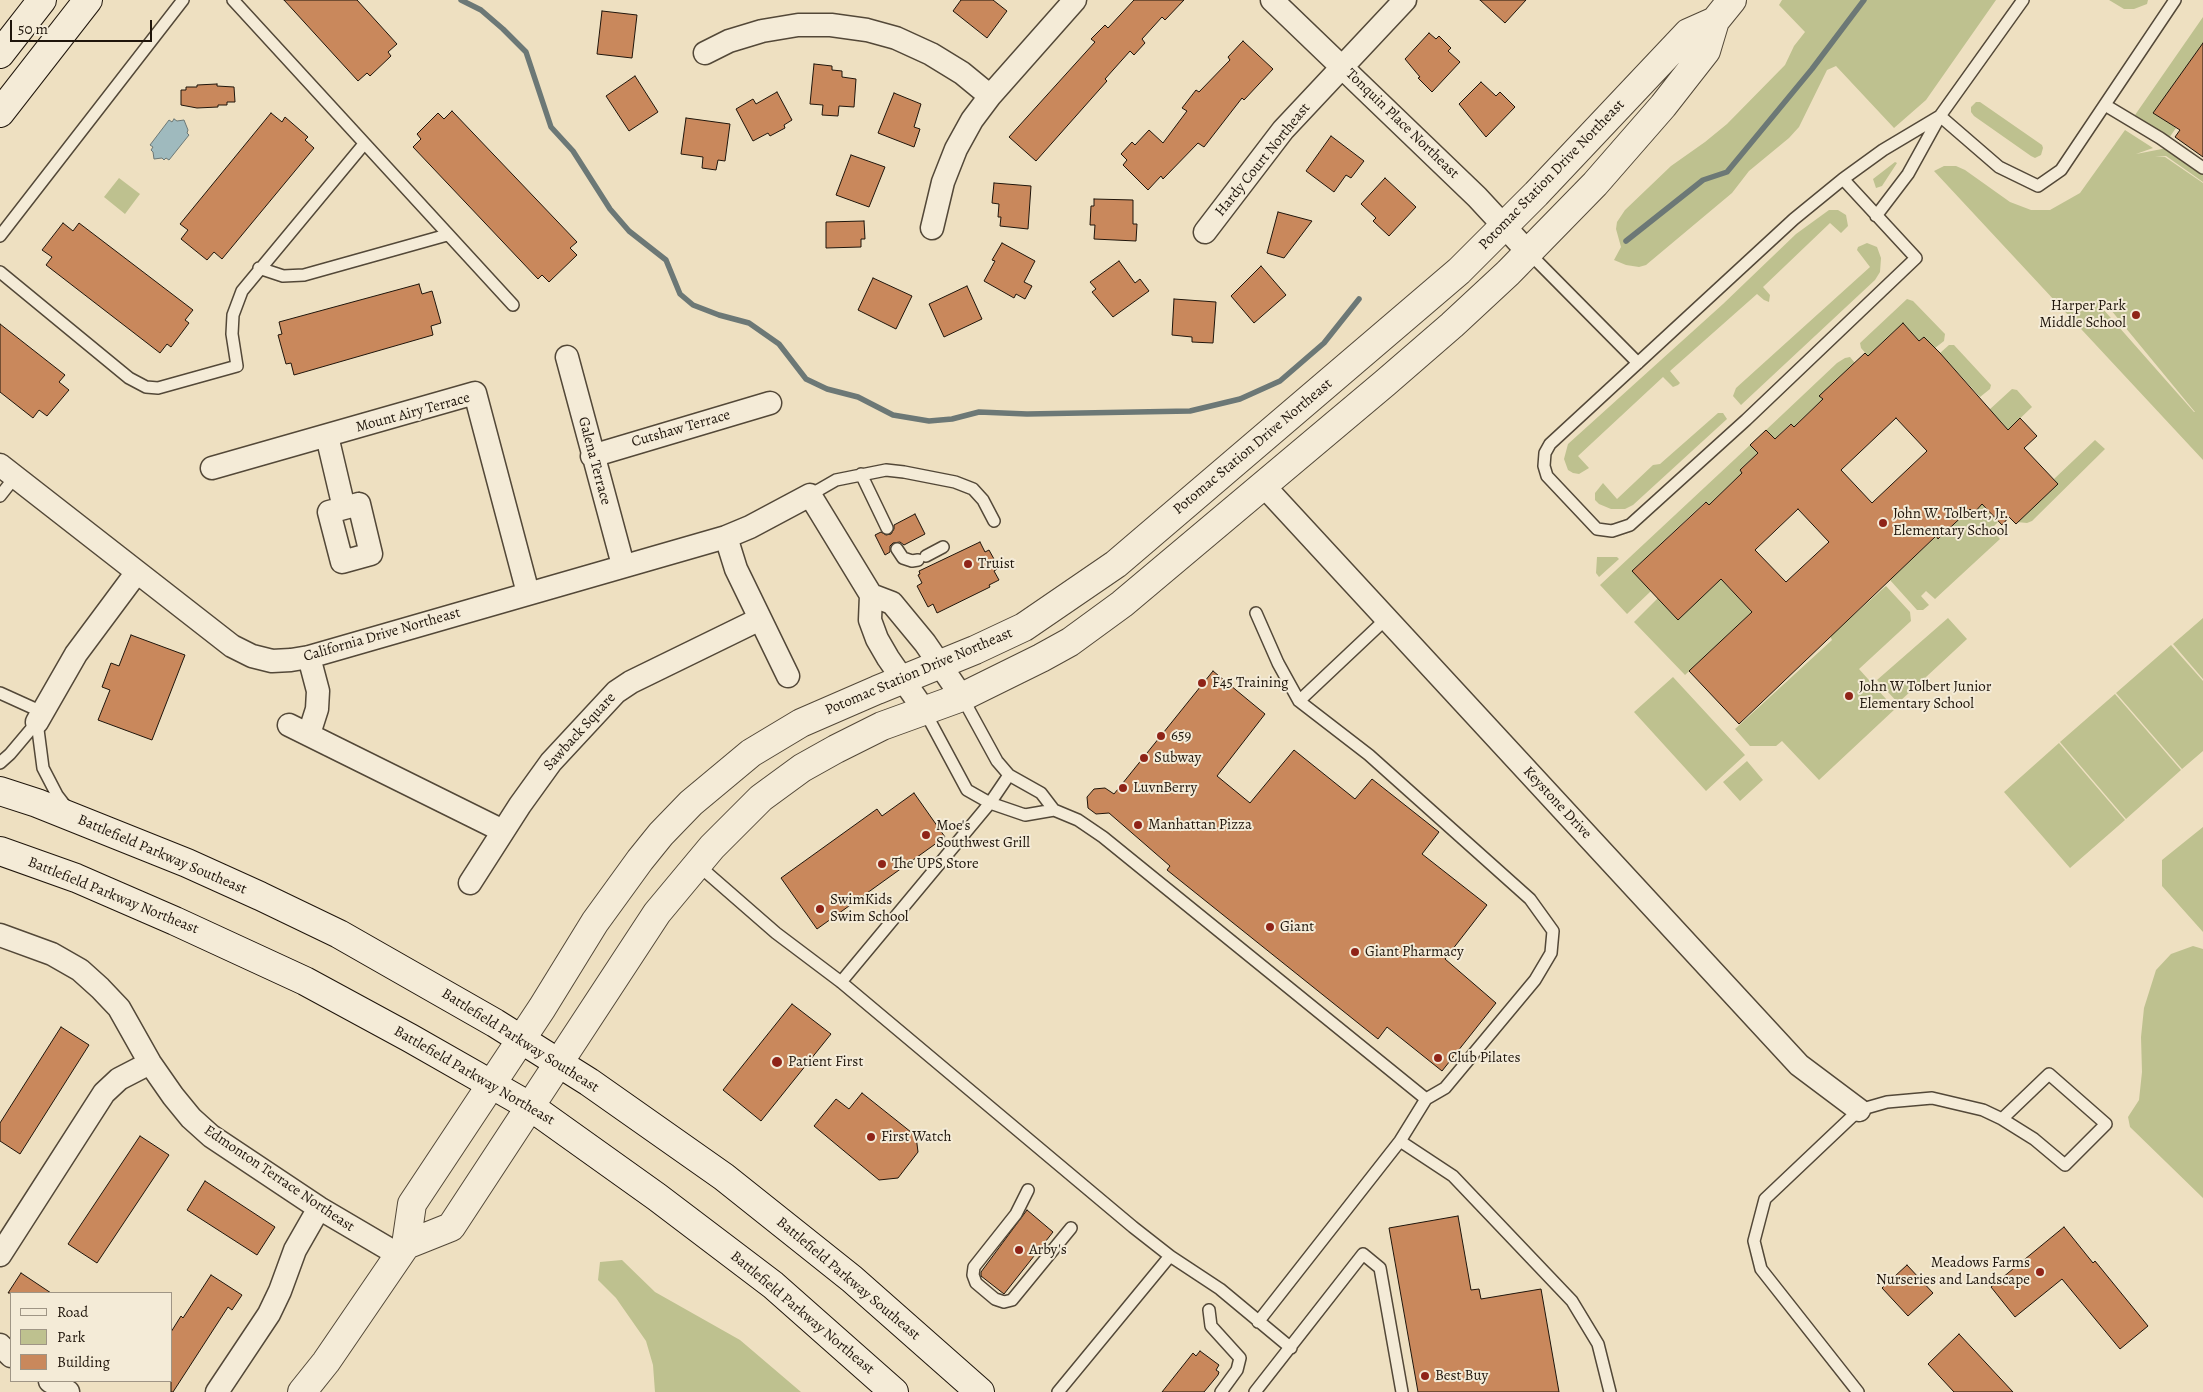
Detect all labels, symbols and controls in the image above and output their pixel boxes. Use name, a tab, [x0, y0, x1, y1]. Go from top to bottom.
scale bar	[12, 10, 155, 42]
text: 50 m	[18, 19, 48, 39]
street label: Tonquin Place Northeast	[1342, 65, 1462, 183]
street label: Potomac Station Drive Northeast	[1475, 96, 1629, 254]
street label: Hardy Court Northeast	[1212, 100, 1314, 220]
place label: Harper Park Middle School	[2039, 297, 2126, 332]
marker: Harper Park Middle School	[2130, 309, 2142, 321]
street label: Potomac Station Drive Northeast	[1170, 375, 1336, 519]
street label: Mount Airy Terrace	[354, 389, 472, 437]
street label: Cutshaw Terrace	[630, 406, 732, 452]
street label: Galena Terrace	[574, 415, 614, 507]
place label: John W. Tolbert, Jr. Elementary School	[1893, 505, 2009, 540]
marker: John W. Tolbert, Jr. Elementary School	[1877, 517, 1889, 529]
place label: Truist	[978, 555, 1015, 573]
marker: Truist	[962, 558, 974, 570]
street label: California Drive Northeast	[301, 604, 463, 666]
street label: Potomac Station Drive Northeast	[823, 624, 1015, 720]
place label: F45 Training	[1212, 674, 1289, 692]
marker: F45 Training	[1196, 677, 1208, 689]
place label: John W Tolbert Junior Elementary School	[1859, 678, 1992, 713]
street label: Sawback Square	[540, 689, 620, 775]
marker: John W Tolbert Junior Elementary School	[1843, 690, 1855, 702]
place label: 659	[1171, 727, 1191, 745]
marker: 659	[1155, 730, 1167, 742]
place label: Subway	[1154, 749, 1201, 767]
marker: Subway	[1138, 752, 1150, 764]
street label: Keystone Drive	[1519, 763, 1595, 843]
place label: LuvnBerry	[1133, 779, 1197, 797]
marker: LuvnBerry	[1117, 782, 1129, 794]
street label: Battlefield Parkway Southeast	[75, 811, 249, 899]
place label: Manhattan Pizza	[1148, 816, 1252, 834]
place label: Moe's Southwest Grill	[936, 817, 1030, 852]
marker: Manhattan Pizza	[1132, 819, 1144, 831]
marker: Moe's Southwest Grill	[920, 829, 932, 841]
street label: Battlefield Parkway Northeast	[25, 853, 201, 939]
place label: The UPS Store	[892, 855, 979, 873]
marker: The UPS Store	[876, 858, 888, 870]
place label: SwimKids Swim School	[830, 891, 909, 926]
marker: SwimKids Swim School	[814, 903, 826, 915]
place label: Giant	[1280, 918, 1314, 936]
marker: Giant	[1264, 921, 1276, 933]
place label: Giant Pharmacy	[1365, 943, 1464, 961]
marker: Giant Pharmacy	[1349, 946, 1361, 958]
street label: Battlefield Parkway Southeast	[438, 985, 602, 1097]
street label: Battlefield Parkway Northeast	[390, 1023, 558, 1129]
place label: Club Pilates	[1448, 1049, 1520, 1067]
marker: Club Pilates	[1432, 1052, 1444, 1064]
place label: Patient First	[788, 1053, 863, 1071]
marker: Patient First	[770, 1055, 784, 1069]
street label: Edmonton Terrace Northeast	[200, 1122, 358, 1236]
place label: First Watch	[881, 1128, 951, 1146]
marker: First Watch	[865, 1131, 877, 1143]
street label: Battlefield Parkway Southeast	[772, 1214, 924, 1344]
place label: Arby's	[1029, 1241, 1067, 1259]
marker: Arby's	[1013, 1244, 1025, 1256]
street label: Battlefield Parkway Northeast	[726, 1247, 878, 1379]
place label: Meadows Farms Nurseries and Landscape	[1876, 1254, 2030, 1289]
marker: Meadows Farms Nurseries and Landscape	[2034, 1266, 2046, 1278]
legend	[10, 1292, 172, 1382]
text: Road	[57, 1302, 88, 1322]
text: Park	[57, 1327, 85, 1347]
text: Building	[57, 1352, 110, 1372]
place label: Best Buy	[1435, 1367, 1488, 1385]
marker: Best Buy	[1419, 1370, 1431, 1382]

